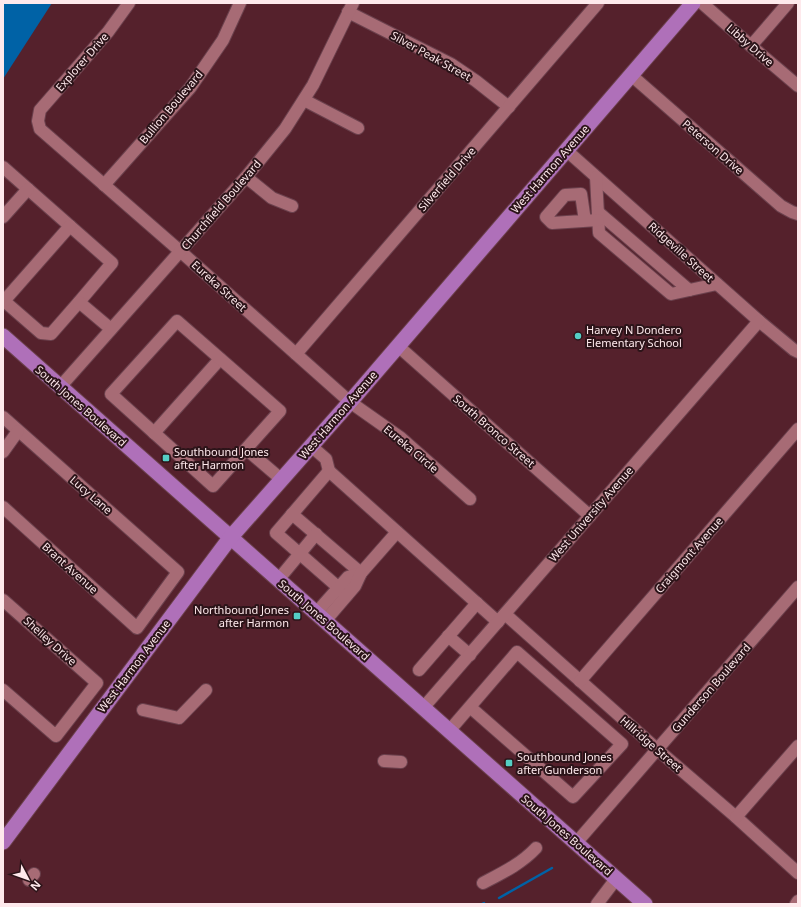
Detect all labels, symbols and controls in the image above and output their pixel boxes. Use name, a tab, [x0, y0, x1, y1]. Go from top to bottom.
street label: Libby Drive	[724, 20, 777, 69]
street label: Silver Peak Street	[389, 27, 474, 84]
street label: Explorer Drive	[52, 29, 111, 94]
street label: Bullion Boulevard	[136, 67, 206, 146]
street label: Peterson Drive	[680, 116, 747, 177]
street label: West Harmon Avenue	[507, 121, 592, 216]
street label: Silverfield Drive	[415, 143, 479, 214]
street label: Churchfield Boulevard	[177, 157, 264, 253]
street label: Ridgeville Street	[645, 218, 717, 285]
street label: Eureka Street	[189, 257, 250, 314]
place label: Harvey N Dondero Elementary School	[586, 322, 682, 350]
marker: Harvey N Dondero Elementary School	[573, 331, 583, 341]
street label: South Jones Boulevard	[33, 362, 130, 449]
street label: West Harmon Avenue	[295, 367, 380, 462]
street label: South Bronco Street	[450, 391, 538, 470]
street label: Eureka Circle	[381, 421, 442, 476]
place label: Southbound Jones after Harmon	[174, 444, 269, 472]
marker: Southbound Jones after Harmon	[161, 453, 171, 463]
street label: West University Avenue	[545, 463, 636, 564]
street label: Lucy Lane	[67, 472, 116, 517]
street label: Craigmont Avenue	[651, 513, 726, 596]
street label: Brant Avenue	[39, 539, 101, 597]
street label: South Jones Boulevard	[276, 576, 373, 663]
place label: Northbound Jones after Harmon	[194, 602, 289, 630]
marker: Northbound Jones after Harmon	[292, 611, 302, 621]
street label: Shelley Drive	[21, 613, 80, 668]
street label: West Harmon Avenue	[94, 616, 173, 715]
street label: Gunderson Boulevard	[668, 640, 753, 735]
street label: Hillridge Street	[617, 713, 685, 775]
place label: Southbound Jones after Gunderson	[517, 749, 612, 777]
marker: Southbound Jones after Gunderson	[504, 758, 514, 768]
street label: South Jones Boulevard	[519, 791, 616, 878]
north arrow	[8, 859, 48, 899]
text: N	[27, 878, 45, 894]

